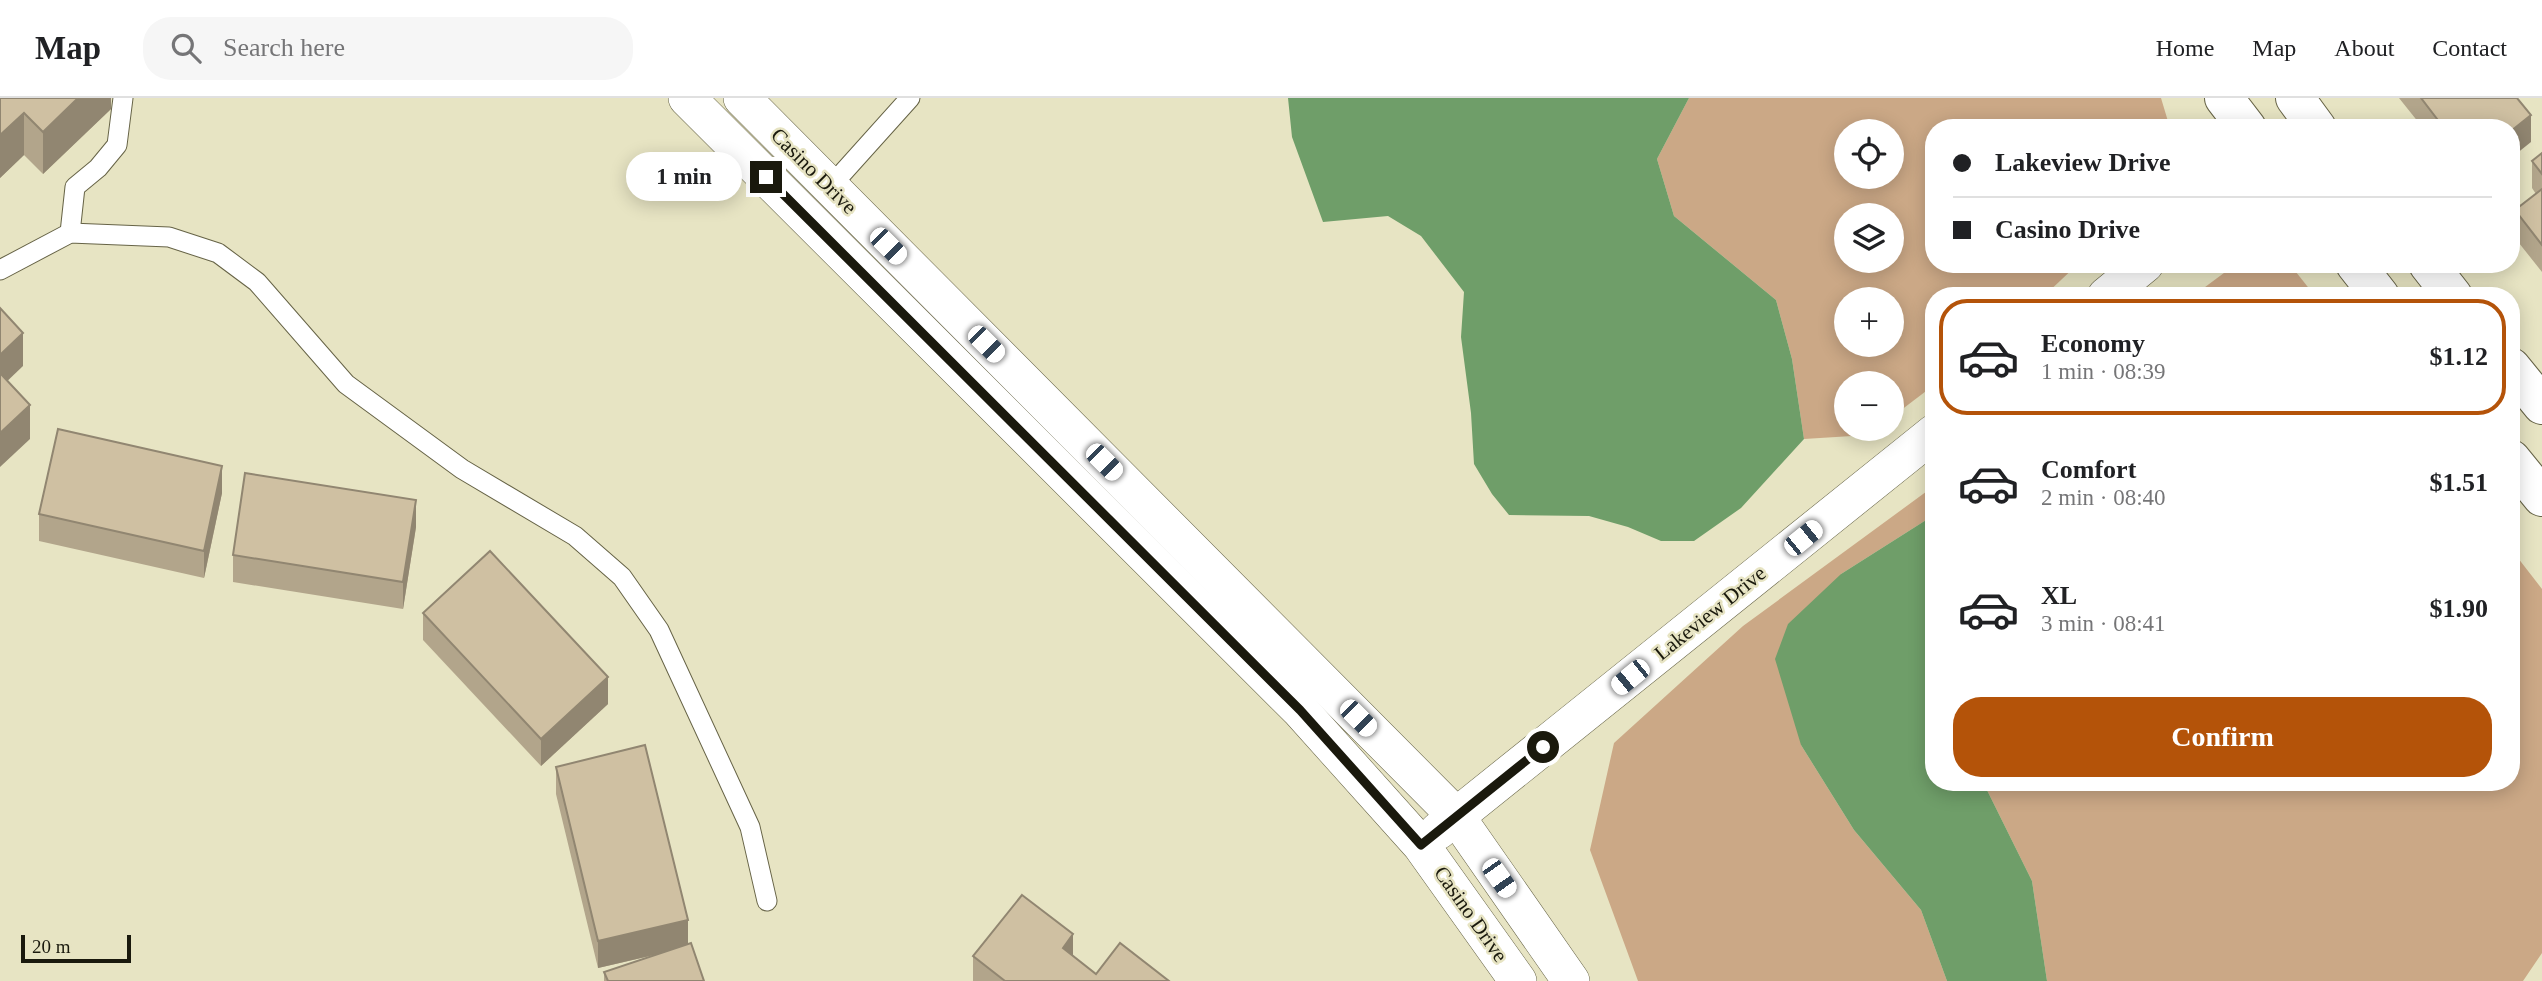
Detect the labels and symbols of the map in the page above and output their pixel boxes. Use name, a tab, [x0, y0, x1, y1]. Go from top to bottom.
street label: Casino Drive	[766, 123, 862, 219]
callout: 1 min	[626, 153, 742, 202]
route end	[750, 161, 782, 193]
car	[866, 224, 911, 268]
car	[964, 322, 1009, 366]
car	[1082, 440, 1127, 484]
car	[1781, 517, 1826, 559]
street label: Lakeview Drive	[1650, 561, 1770, 665]
car	[1608, 656, 1653, 698]
car	[1336, 696, 1381, 740]
route start	[1527, 731, 1559, 763]
car	[1479, 855, 1520, 901]
street label: Casino Drive	[1429, 861, 1513, 967]
scale bar	[21, 932, 131, 964]

